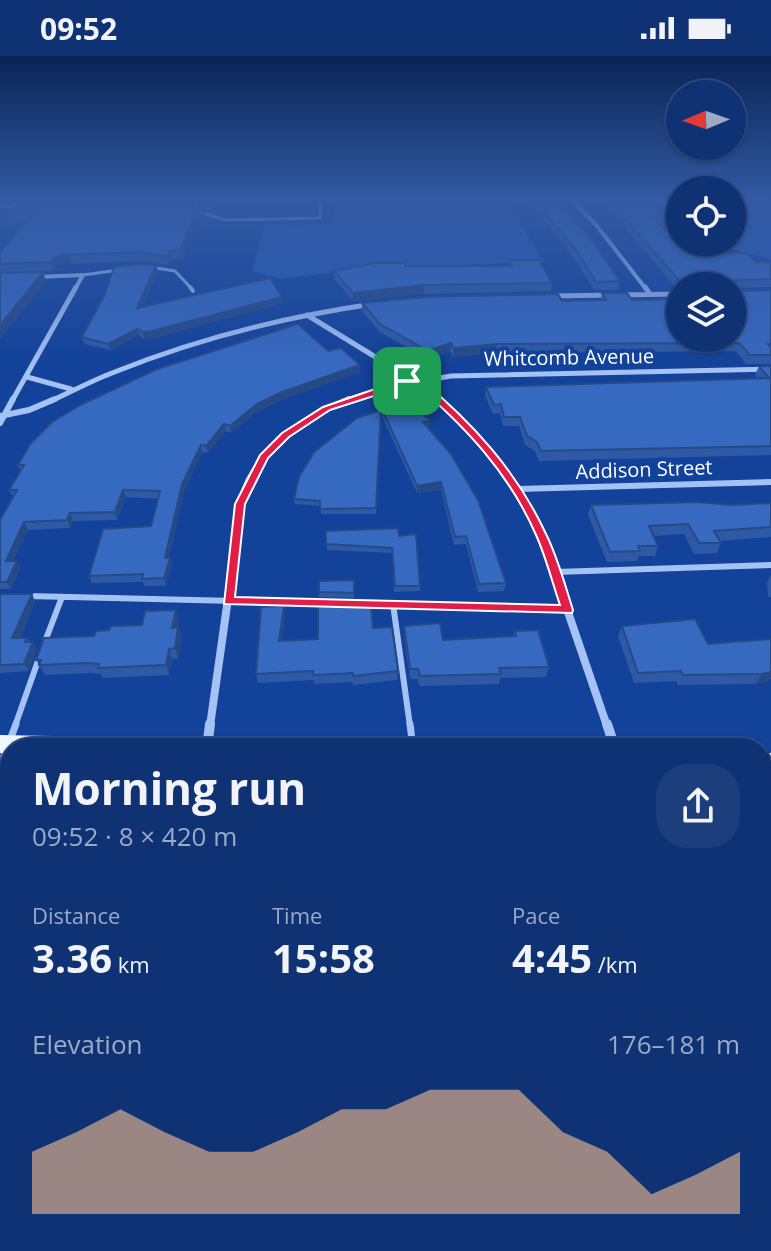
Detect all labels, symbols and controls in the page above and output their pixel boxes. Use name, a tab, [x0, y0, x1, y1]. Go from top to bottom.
text: 09:52	[40, 8, 117, 49]
north arrow	[666, 80, 746, 160]
map controls	[666, 80, 746, 352]
button: locate	[666, 176, 746, 256]
button: layers	[666, 272, 746, 352]
street label: Whitcomb Avenue	[484, 342, 654, 372]
pin	[373, 347, 441, 415]
icon: arrive	[385, 359, 429, 403]
street label: Addison Street	[575, 453, 713, 485]
text: Morning run	[32, 758, 306, 818]
button: share	[656, 764, 740, 848]
text: 09:52 · 8 × 420 m	[32, 818, 237, 854]
text: Distance	[32, 900, 120, 930]
text: Time	[272, 900, 322, 930]
text: Pace	[512, 900, 560, 930]
text: 3.36	[32, 930, 112, 985]
text: 15:58	[272, 930, 375, 985]
text: 4:45	[512, 930, 592, 985]
text: km	[112, 949, 150, 979]
text: /km	[592, 949, 638, 979]
text: Elevation	[32, 1026, 142, 1062]
text: 176–181 m	[607, 1026, 740, 1062]

